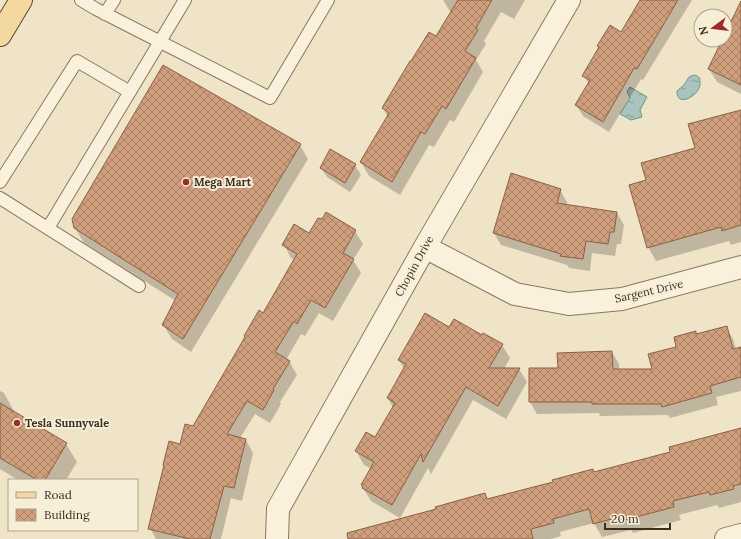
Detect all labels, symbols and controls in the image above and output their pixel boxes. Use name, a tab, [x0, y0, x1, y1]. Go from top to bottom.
north arrow	[693, 8, 733, 48]
text: N	[695, 24, 711, 37]
place label: Mega Mart	[194, 175, 252, 189]
marker: Mega Mart	[181, 177, 191, 187]
street label: Chopin Drive	[392, 233, 436, 299]
street label: Sargent Drive	[613, 276, 685, 306]
place label: Tesla Sunnyvale	[25, 416, 109, 430]
marker: Tesla Sunnyvale	[12, 418, 22, 428]
legend	[8, 479, 138, 531]
text: Road	[44, 487, 72, 502]
scale bar	[605, 505, 670, 531]
text: Building	[44, 507, 90, 522]
text: 20 m	[611, 511, 639, 526]

